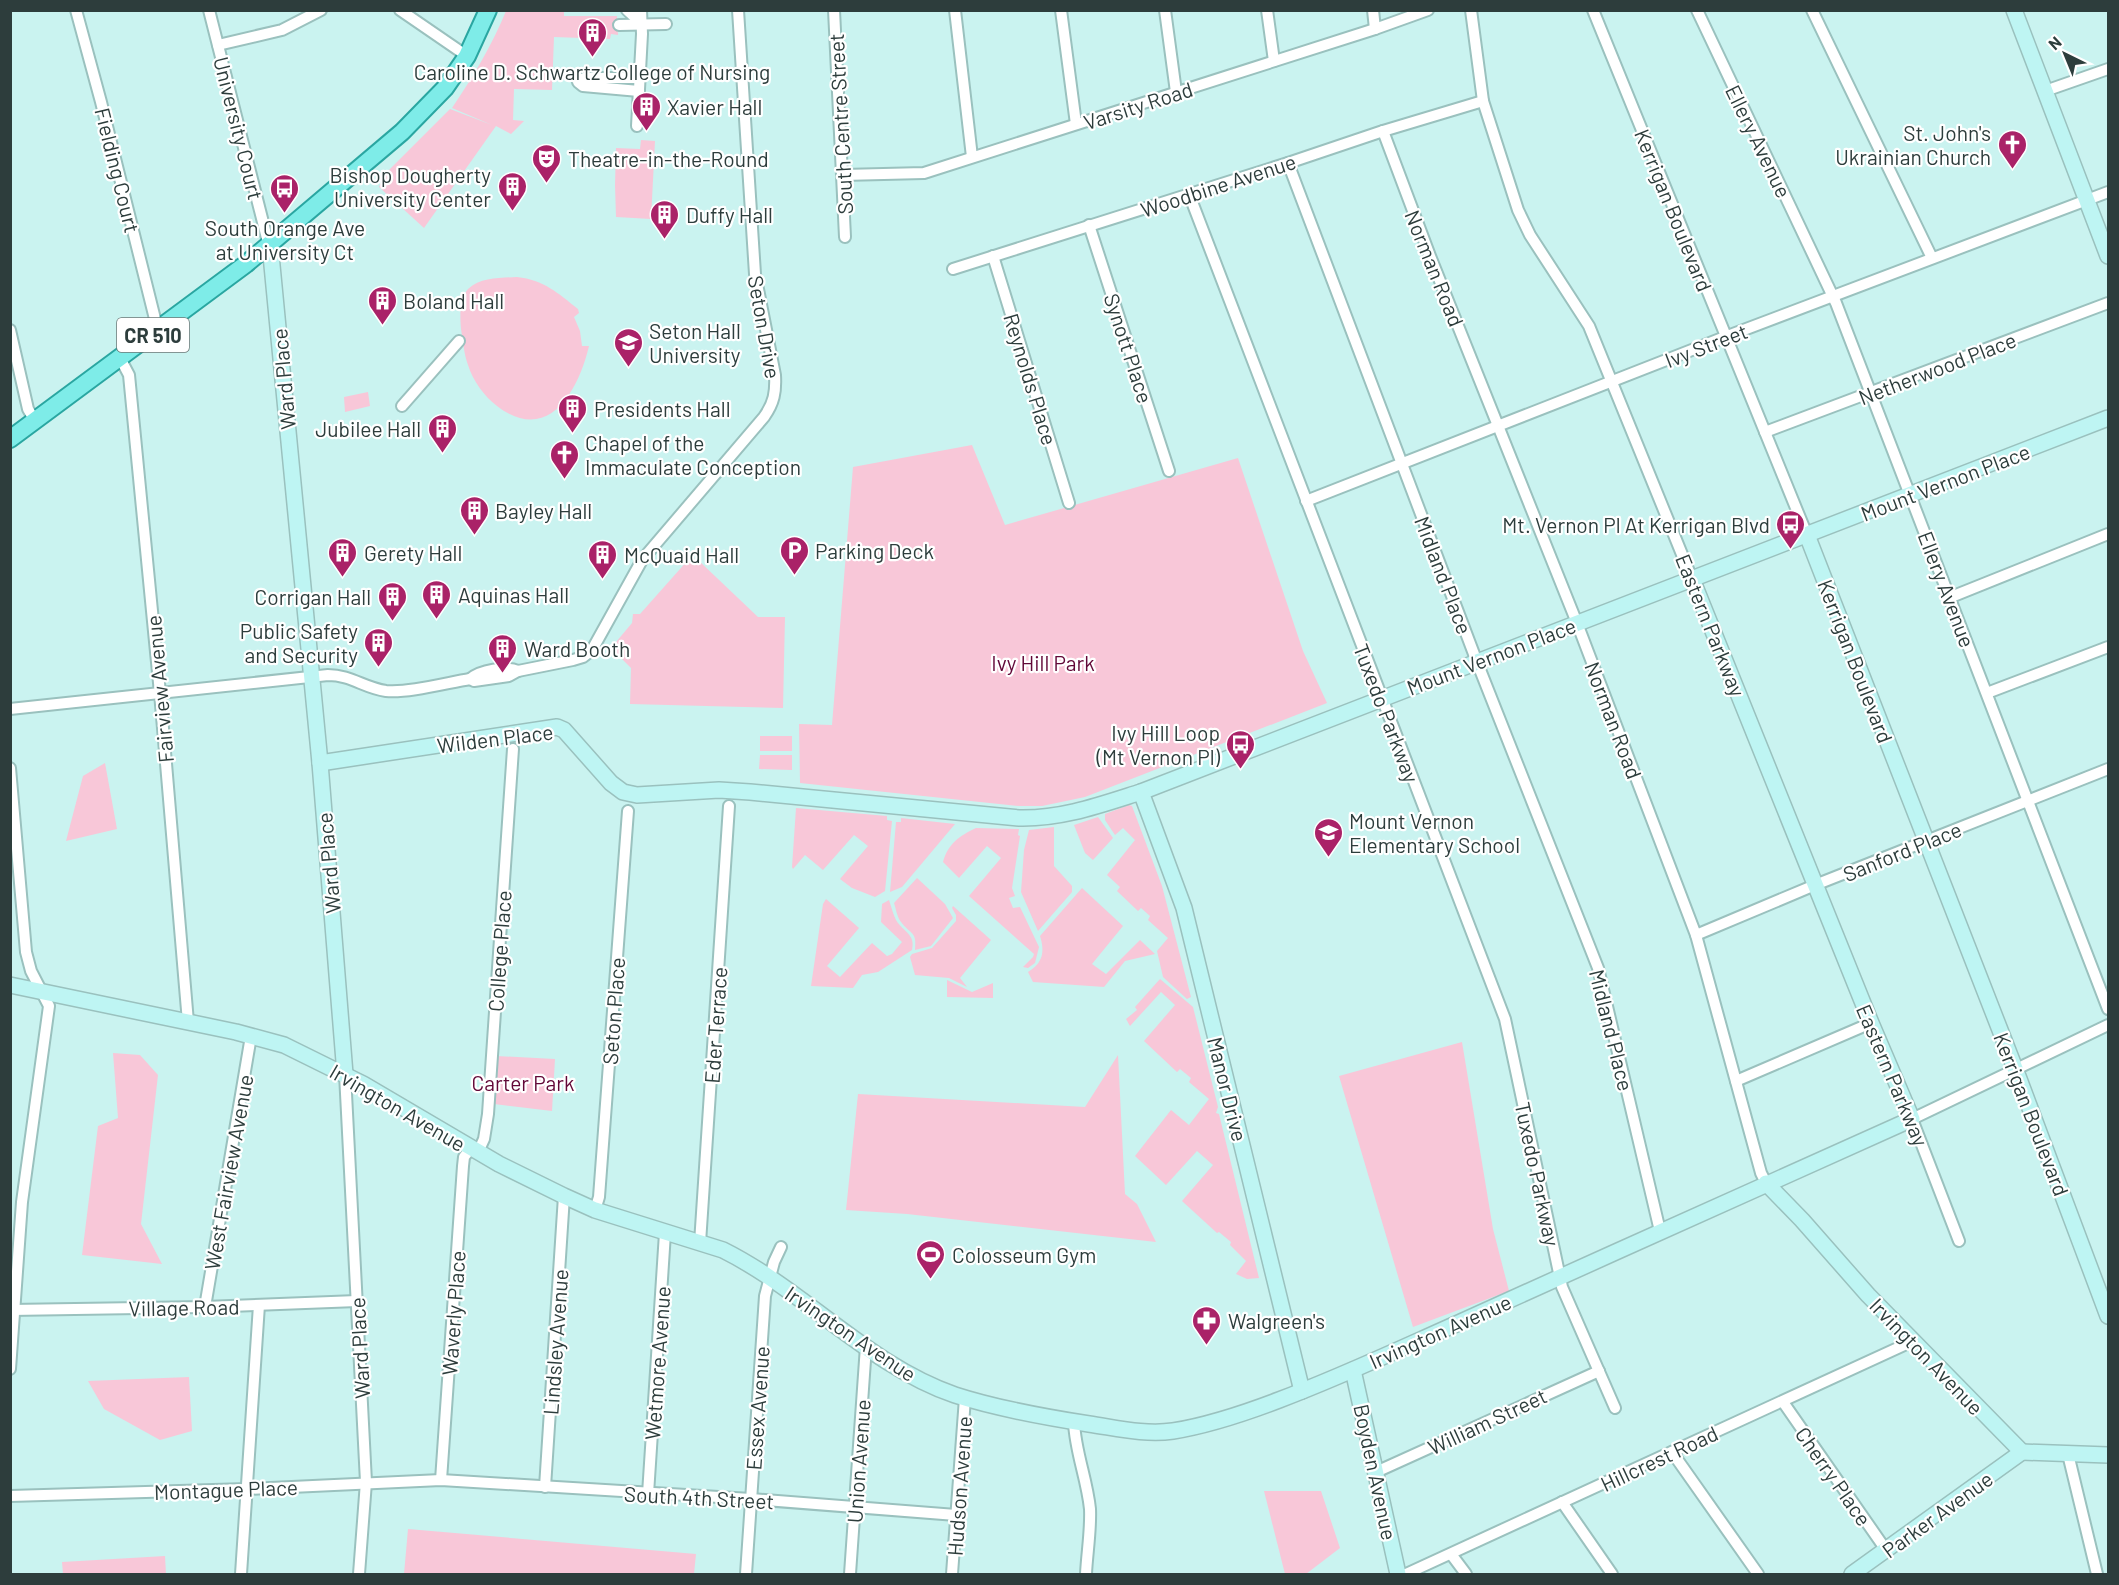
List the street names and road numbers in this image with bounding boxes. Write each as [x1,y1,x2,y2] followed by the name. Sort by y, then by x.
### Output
[823,33,857,215] street label: South Centre Street
[209,54,269,202] street label: University Court
[1080,76,1196,134] street label: Varsity Road
[1721,81,1797,201] street label: Ellery Avenue
[90,105,146,235] street label: Fielding Court
[1630,125,1718,295] street label: Kerrigan Boulevard
[1137,148,1299,222] street label: Woodbine Avenue
[1400,206,1470,330] street label: Norman Road
[744,273,786,381] street label: Seton Drive
[1100,290,1158,406] street label: Synott Place
[999,310,1063,448] street label: Reynolds Place
[117,318,189,352] road number: CR 510
[1661,318,1751,372] street label: Ivy Street
[1855,326,2019,410] street label: Netherwood Place
[266,327,300,431] street label: Ward Place
[1857,438,2033,526] street label: Mount Vernon Place
[1410,513,1478,637] street label: Midland Place
[1913,527,1981,651] street label: Ellery Avenue
[1671,550,1751,700] street label: Eastern Parkway
[1813,576,1899,746] street label: Kerrigan Boulevard
[1403,612,1579,700] street label: Mount Vernon Place
[140,614,178,764] street label: Fairview Avenue
[1349,640,1425,786] street label: Tuxedo Parkway
[1580,658,1648,782] street label: Norman Road
[435,718,555,758] street label: Wilden Place
[311,811,345,915] street label: Ward Place
[1839,816,1965,886] street label: Sanford Place
[482,889,516,1013] street label: College Place
[597,956,629,1066] street label: Seton Place
[698,966,732,1084] street label: Eder Terrace
[1585,967,1639,1093] street label: Midland Place
[1852,1000,1934,1150] street label: Eastern Parkway
[1989,1029,2075,1199] street label: Kerrigan Boulevard
[1203,1034,1253,1144] street label: Manor Drive
[326,1058,470,1156] street label: Irvington Avenue
[198,1072,258,1272] street label: West Fairview Avenue
[1511,1100,1566,1249] street label: Tuxedo Parkway
[436,1250,470,1376] street label: Waverly Place
[537,1268,573,1416] street label: Lindsley Avenue
[781,1280,921,1386] street label: Irvington Avenue
[639,1285,675,1441] street label: Wetmore Avenue
[1365,1289,1515,1373] street label: Irvington Avenue
[1865,1292,1989,1420] street label: Irvington Avenue
[128,1294,240,1320] street label: Village Road
[344,1297,374,1399] street label: Ward Place
[740,1345,774,1471] street label: Essex Avenue
[1424,1383,1550,1459] street label: William Street
[841,1398,875,1524] street label: Union Avenue
[1349,1402,1403,1542] street label: Boyden Avenue
[942,1415,976,1557] street label: Hudson Avenue
[1596,1420,1722,1496] street label: Hillcrest Road
[1791,1422,1877,1530] street label: Cherry Place
[1877,1465,1997,1563] street label: Parker Avenue
[154,1474,298,1504] street label: Montague Place
[623,1481,775,1513] street label: South 4th Street

